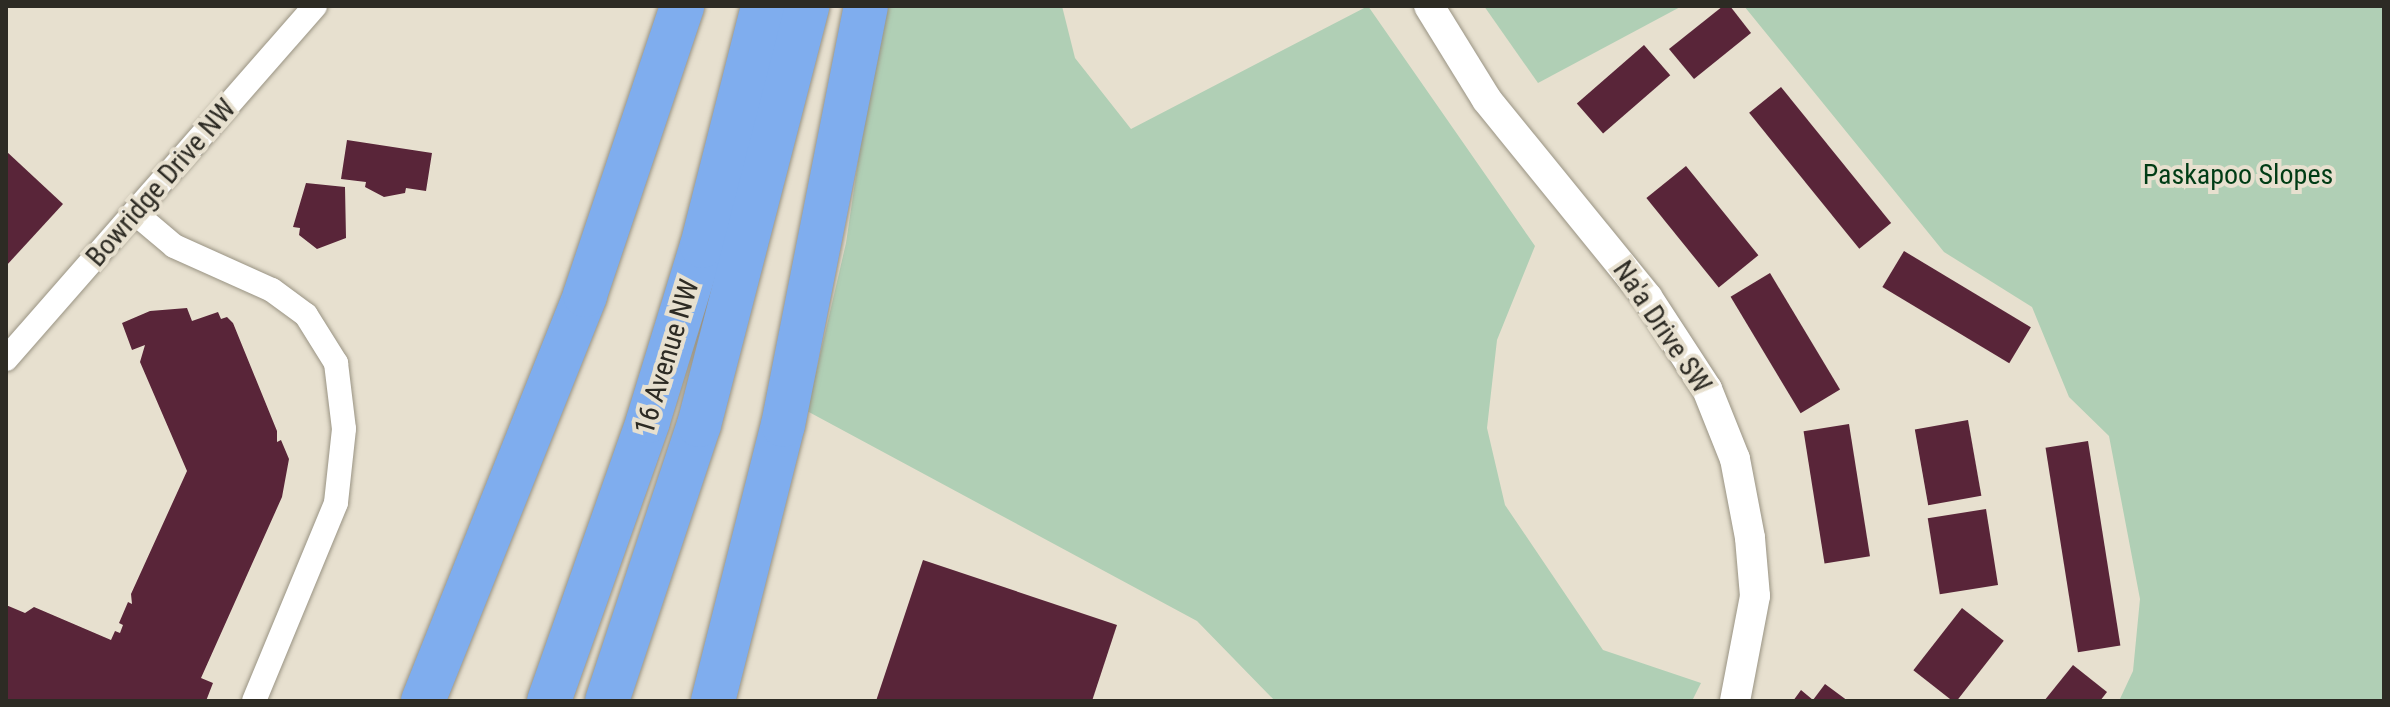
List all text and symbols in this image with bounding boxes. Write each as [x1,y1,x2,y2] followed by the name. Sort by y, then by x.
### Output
[79,92,243,274] street label: Bowridge Drive NW
[2143,158,2333,192] park label: Paskapoo Slopes
[1606,255,1718,399] street label: Na'a Drive SW
[628,276,706,438] street label: 16 Avenue NW

